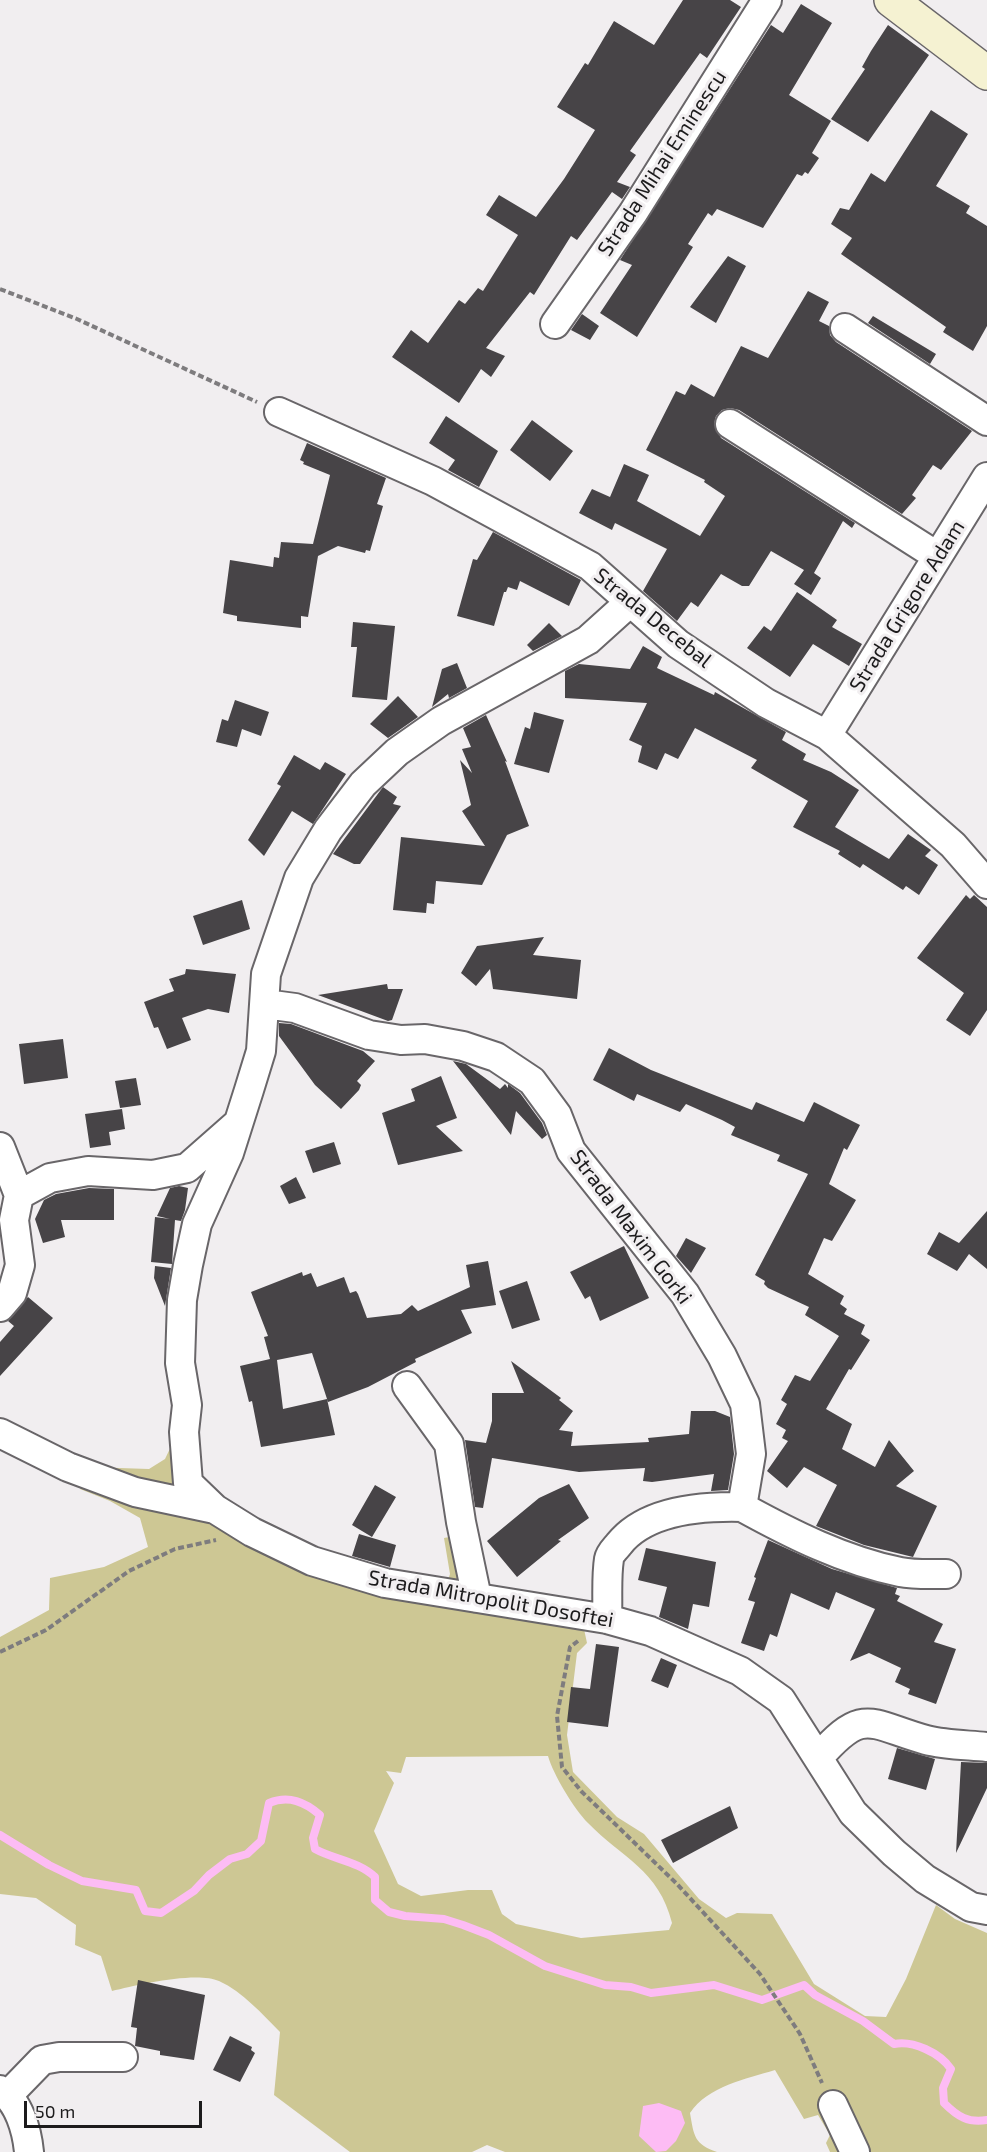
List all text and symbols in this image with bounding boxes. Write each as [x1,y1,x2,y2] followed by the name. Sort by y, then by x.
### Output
[592,65,732,261] street label: Strada Mihai Eminescu
[844,516,970,696] street label: Strada Grigore Adam
[589,563,717,673] street label: Strada Decebal
[565,1145,697,1309] street label: Strada Maxim Gorki
[366,1565,616,1633] street label: Strada Mitropolit Dosoftei
[27,2089,206,2127] scale bar
[35,2100,75,2122] text: 50 m

